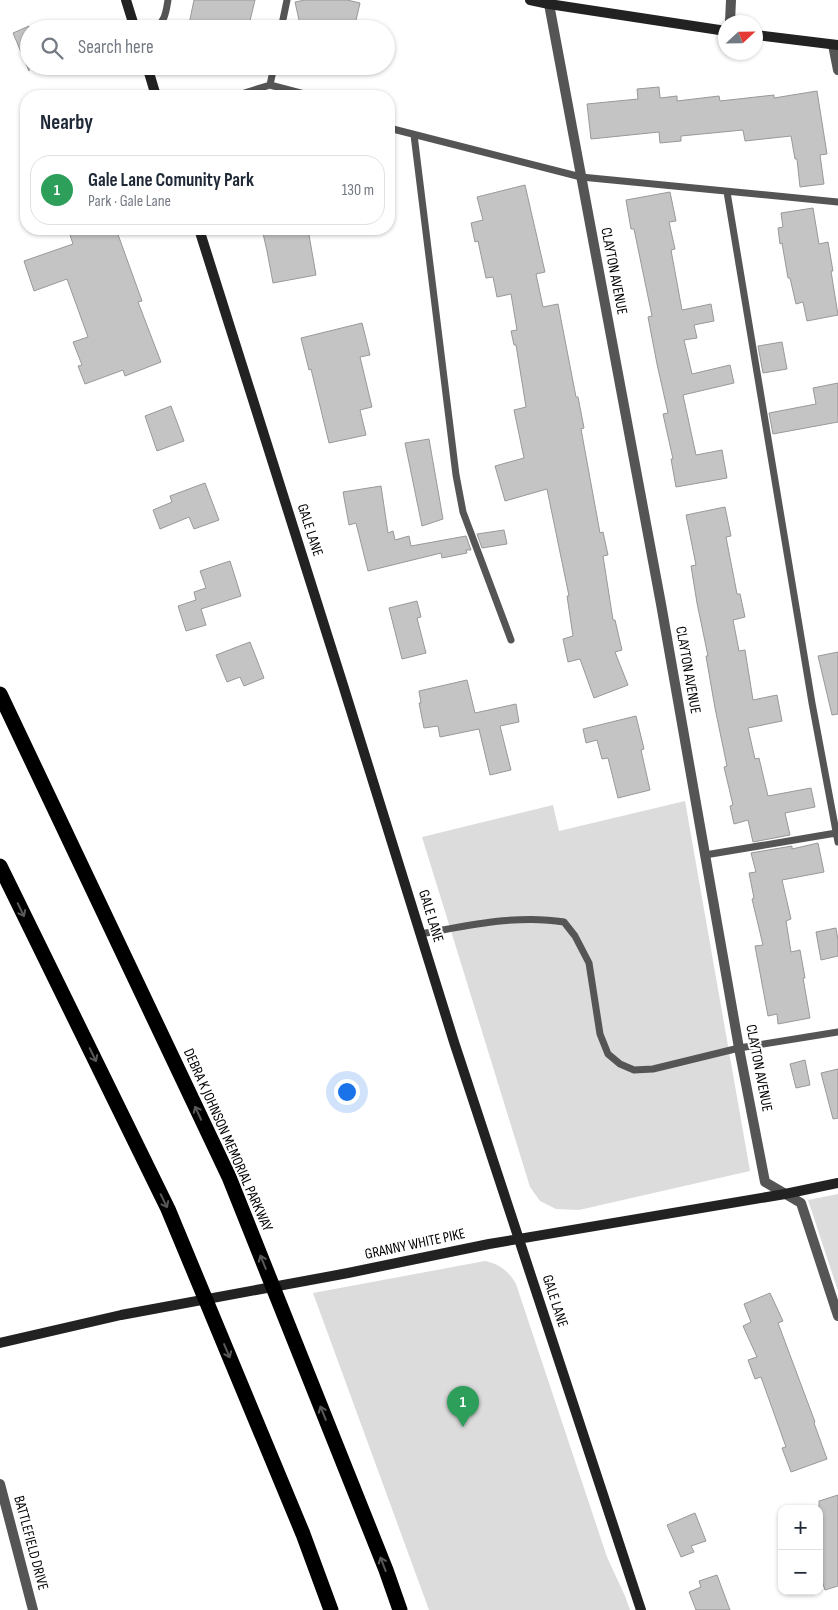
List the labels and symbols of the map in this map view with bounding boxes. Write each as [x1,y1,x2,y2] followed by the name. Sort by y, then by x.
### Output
[718,15,763,60] north arrow
[596,226,632,316] street label: CLAYTON AVENUE
[293,501,327,559] street label: GALE LANE
[671,625,705,715] street label: CLAYTON AVENUE
[414,887,448,945] street label: GALE LANE
[17,902,27,917] one-way arrow
[741,1023,777,1113] street label: CLAYTON AVENUE
[179,1046,277,1235] street label: DEBRA K JOHNSON MEMORIAL PARKWAY
[88,1048,98,1063] one-way arrow
[334,1079,360,1105] your location
[193,1106,203,1121] one-way arrow
[160,1194,170,1209] one-way arrow
[363,1224,467,1264] street label: GRANNY WHITE PIKE
[257,1255,267,1270] one-way arrow
[538,1272,572,1330] street label: GALE LANE
[223,1343,233,1358] one-way arrow
[447,1386,479,1427] pin: 1
[318,1406,327,1421] one-way arrow
[9,1494,53,1592] street label: BATTLEFIELD DRIVE
[378,1557,387,1572] one-way arrow

